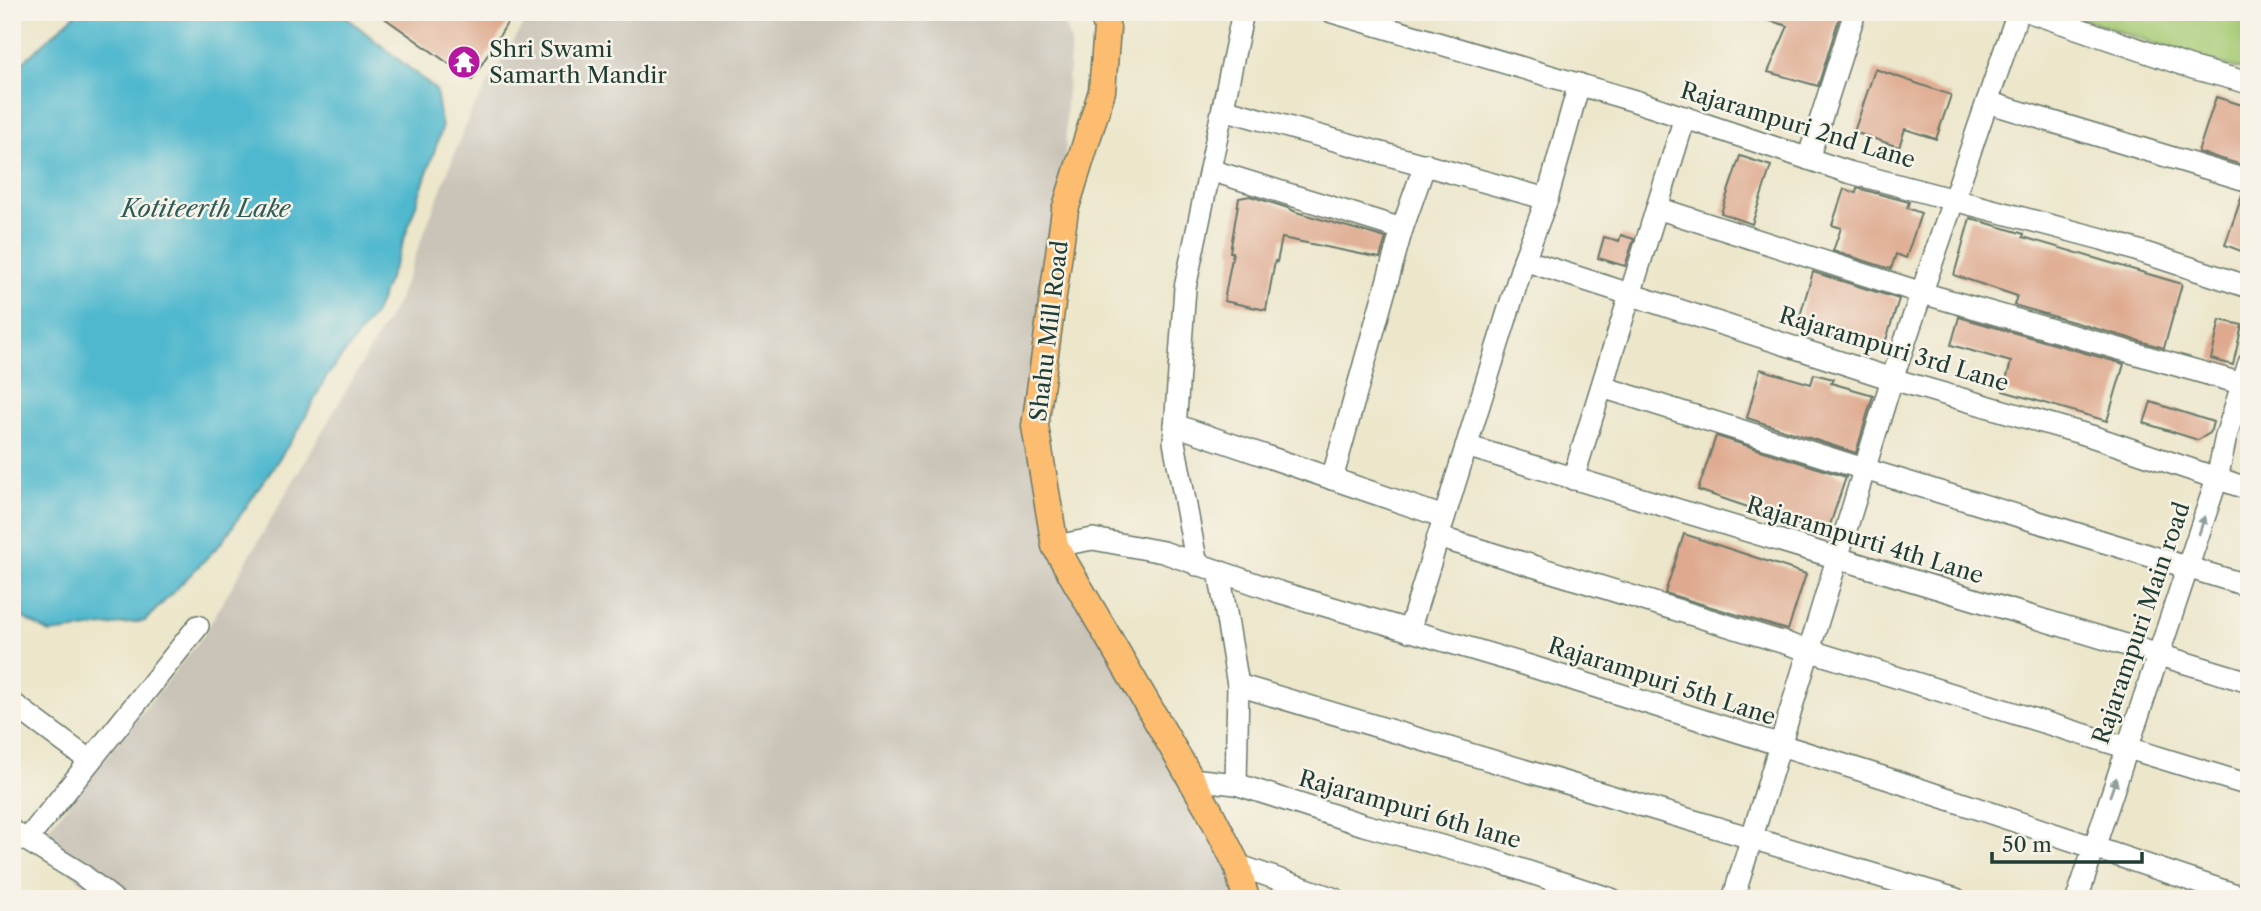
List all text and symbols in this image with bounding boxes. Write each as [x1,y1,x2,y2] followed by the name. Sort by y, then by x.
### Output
[489,35,667,89] place label: Shri Swami Samarth Mandir
[445,43,483,81] temple icon: Shri Swami Samarth Mandir
[1677,76,1919,174] street label: Rajarampuri 2nd Lane
[120,194,292,223] water label: Kotiteerth Lake
[1024,239,1074,423] street label: Shahu Mill Road
[1776,301,2012,397] street label: Rajarampuri 3rd Lane
[1743,491,1987,589] street label: Rajarampurti 4th Lane
[2086,498,2196,748] street label: Rajarampuri Main road
[2197,515,2208,536] one-way arrow
[1545,631,1779,731] street label: Rajarampuri 5th Lane
[1295,764,1525,854] street label: Rajarampuri 6th lane
[2108,776,2119,797] one-way arrow
[1992,820,2142,864] scale bar
[2002,832,2052,857] text: 50 m

